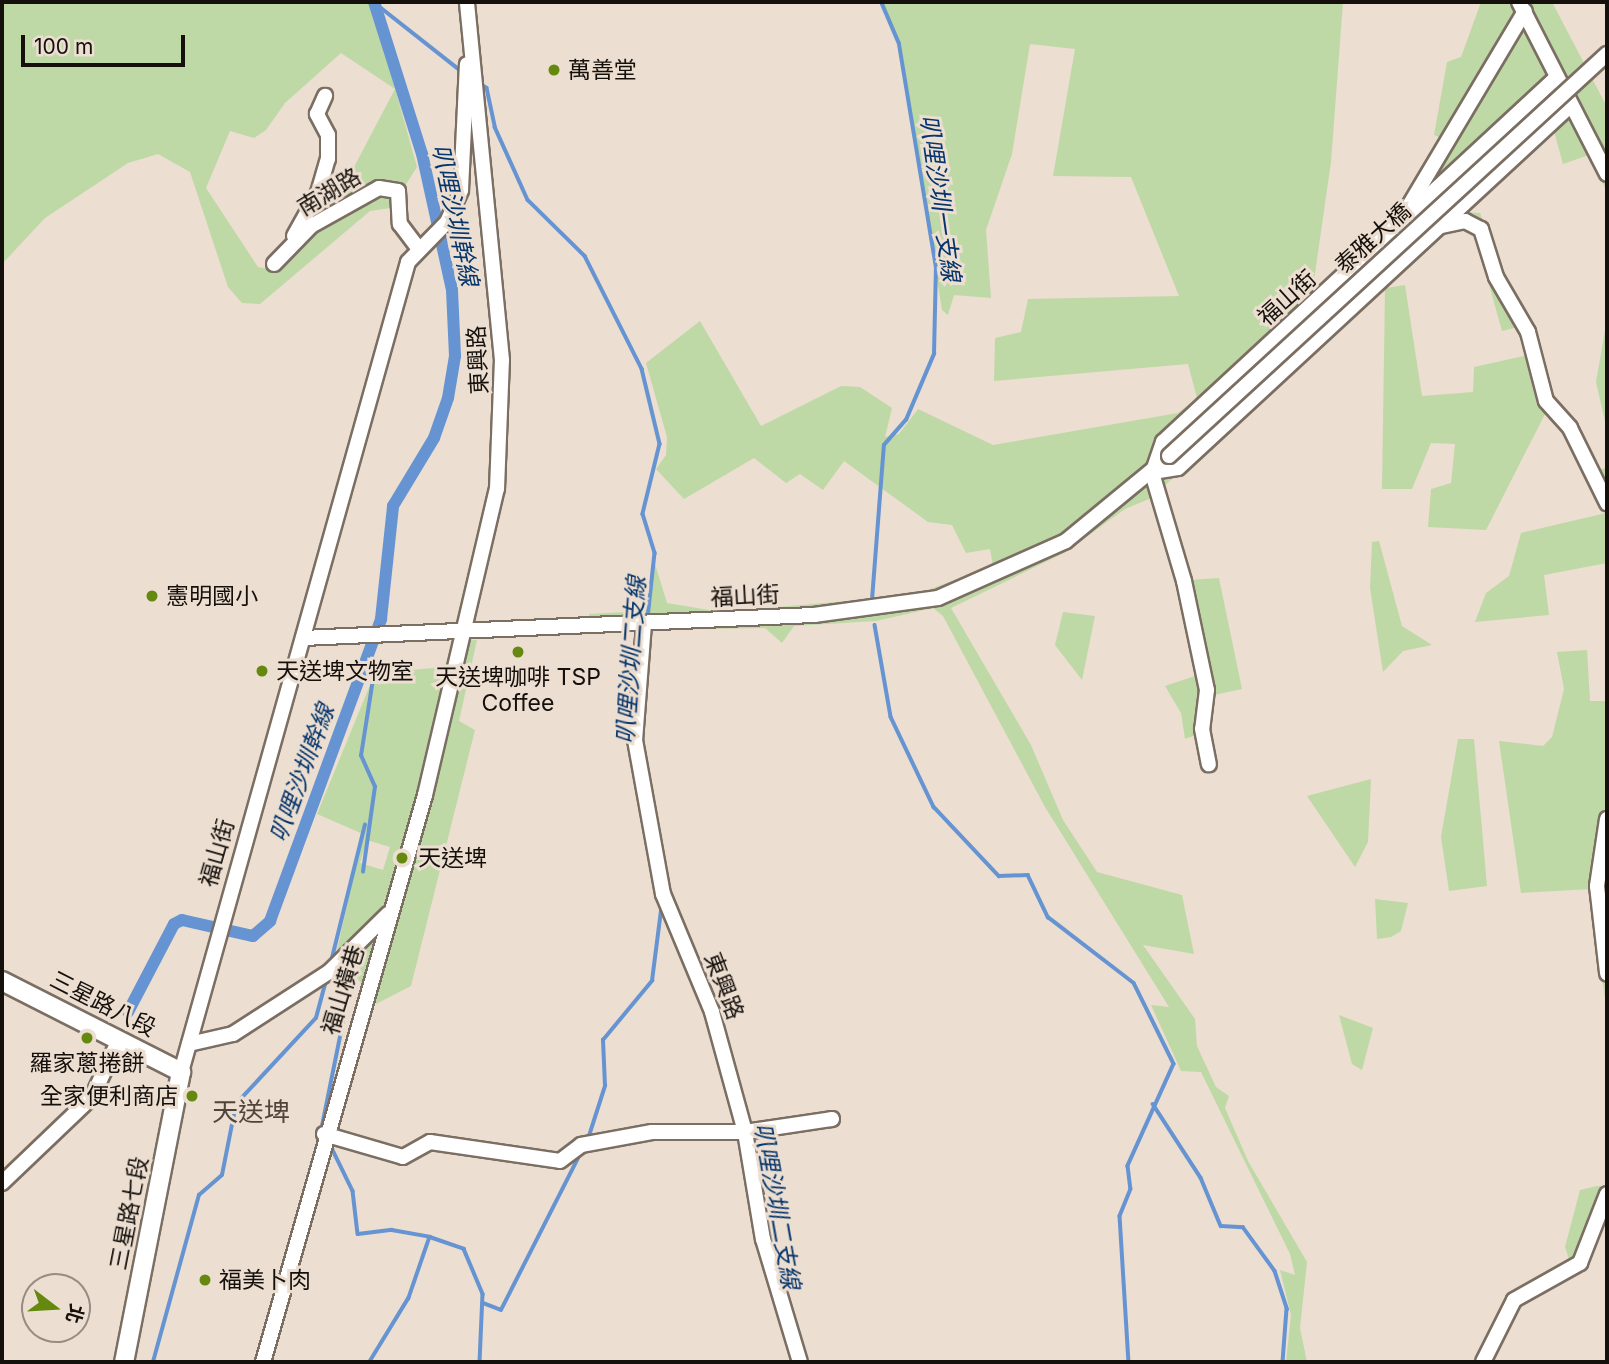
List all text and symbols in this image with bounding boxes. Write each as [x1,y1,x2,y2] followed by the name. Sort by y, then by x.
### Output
[24,21,189,65] scale bar
[34,34,93,59] text: 100 m
[568,56,637,84] place label: 萬善堂
[546,62,562,78] marker: 萬善堂
[914,113,966,283] water label: 叭哩沙圳一支線
[426,142,484,288] water label: 叭哩沙圳幹線
[292,162,366,222] street label: 南湖路
[1330,197,1416,279] street label: 泰雅大橋
[1252,265,1322,331] street label: 福山街
[462,325,494,395] street label: 東興路
[611,575,651,745] water label: 叭哩沙圳二支線
[710,580,780,612] street label: 福山街
[166,582,258,610] place label: 憲明國小
[144,588,160,604] marker: 憲明國小
[510,644,526,660] marker: 天送埤咖啡 TSP Coffee
[276,657,414,685] place label: 天送埤文物室
[254,663,270,679] marker: 天送埤文物室
[435,663,601,717] place label: 天送埤咖啡 TSP Coffee
[264,700,340,846] water label: 叭哩沙圳幹線
[194,816,240,890] street label: 福山街
[418,844,487,872] place label: 天送埤
[392,848,412,868] marker: 天送埤
[316,942,370,1038] street label: 福山橫巷
[699,949,749,1023] street label: 東興路
[46,966,160,1042] street label: 三星路八段
[79,1030,95,1046] marker: 羅家蔥捲餅
[30,1049,144,1077] place label: 羅家蔥捲餅
[40,1082,178,1110] place label: 全家便利商店
[184,1088,200,1104] marker: 全家便利商店
[212,1096,290,1128] district label: 天送埤
[748,1121,806,1291] water label: 叭哩沙圳二支線
[104,1154,154,1272] street label: 三星路七段
[219,1266,311,1294] place label: 福美卜肉
[197,1272,213,1288] marker: 福美卜肉
[21,1273,91,1343] north arrow
[61,1301,88,1326] text: 北

